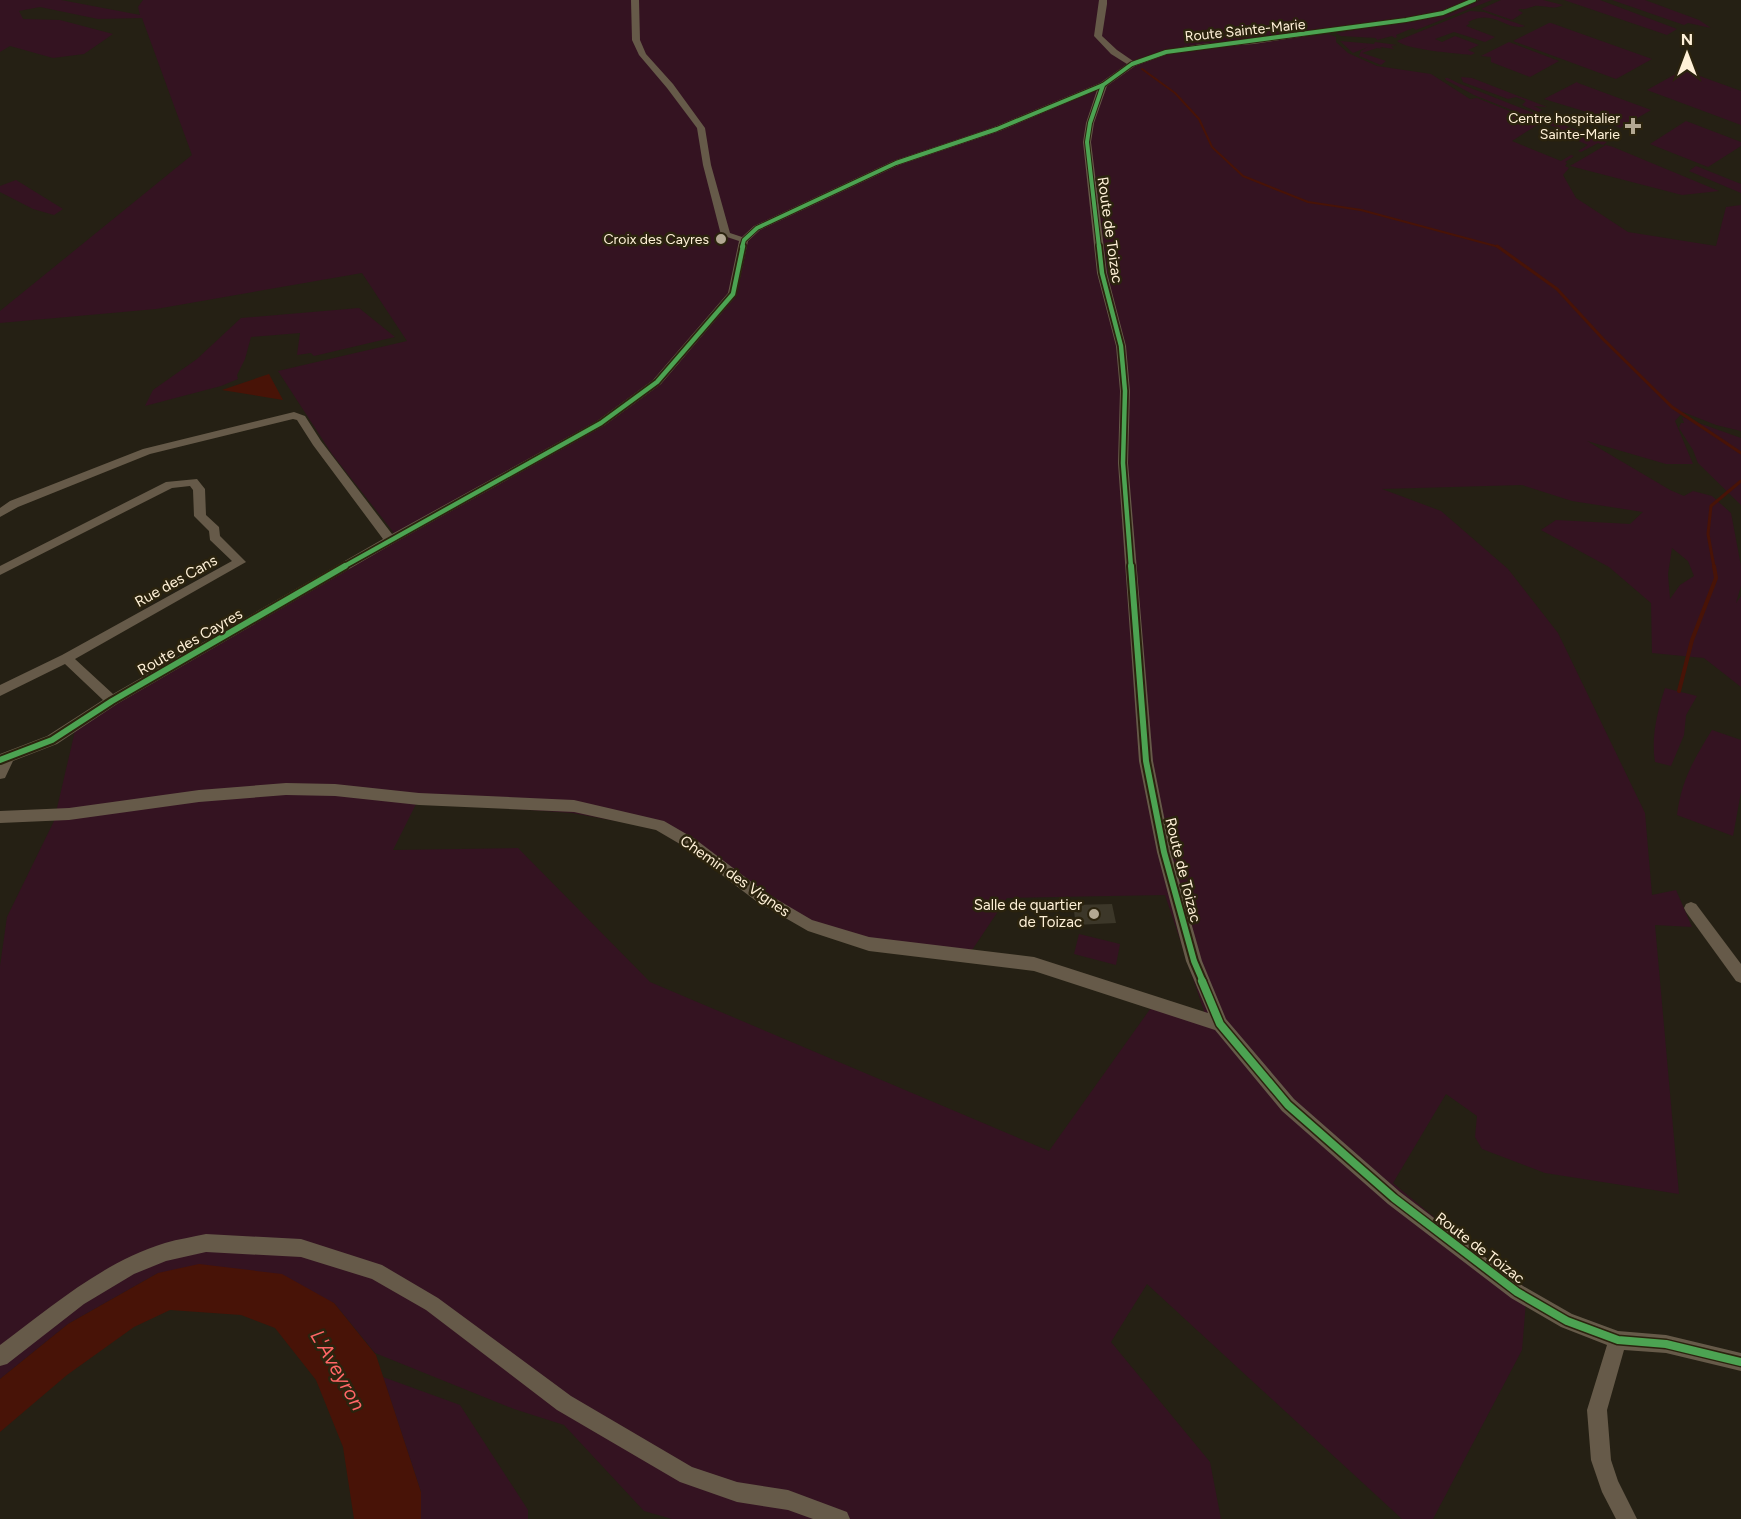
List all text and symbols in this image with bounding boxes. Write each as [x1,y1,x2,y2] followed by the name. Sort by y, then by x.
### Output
[1184,16,1307,45] street label: Route Sainte-Marie
[1657,24,1717,84] north arrow
[1681,30,1693,49] text: N
[1508,110,1620,143] place label: Centre hospitalier Sainte-Marie
[1624,117,1642,135] marker: Centre hospitalier Sainte-Marie
[1094,176,1126,284] street label: Route de Toizac
[603,231,709,248] place label: Croix des Cayres
[714,232,728,246] marker: Croix des Cayres
[132,551,220,611] street label: Rue des Cans
[134,605,246,679] street label: Route des Cayres
[1161,816,1205,924] street label: Route de Toizac
[677,831,793,921] street label: Chemin des Vignes
[974,896,1082,931] place label: Salle de quartier de Toizac
[1087,907,1101,921] marker: Salle de quartier de Toizac
[1432,1209,1528,1287] street label: Route de Toizac
[305,1325,371,1415] water label: L'Aveyron

